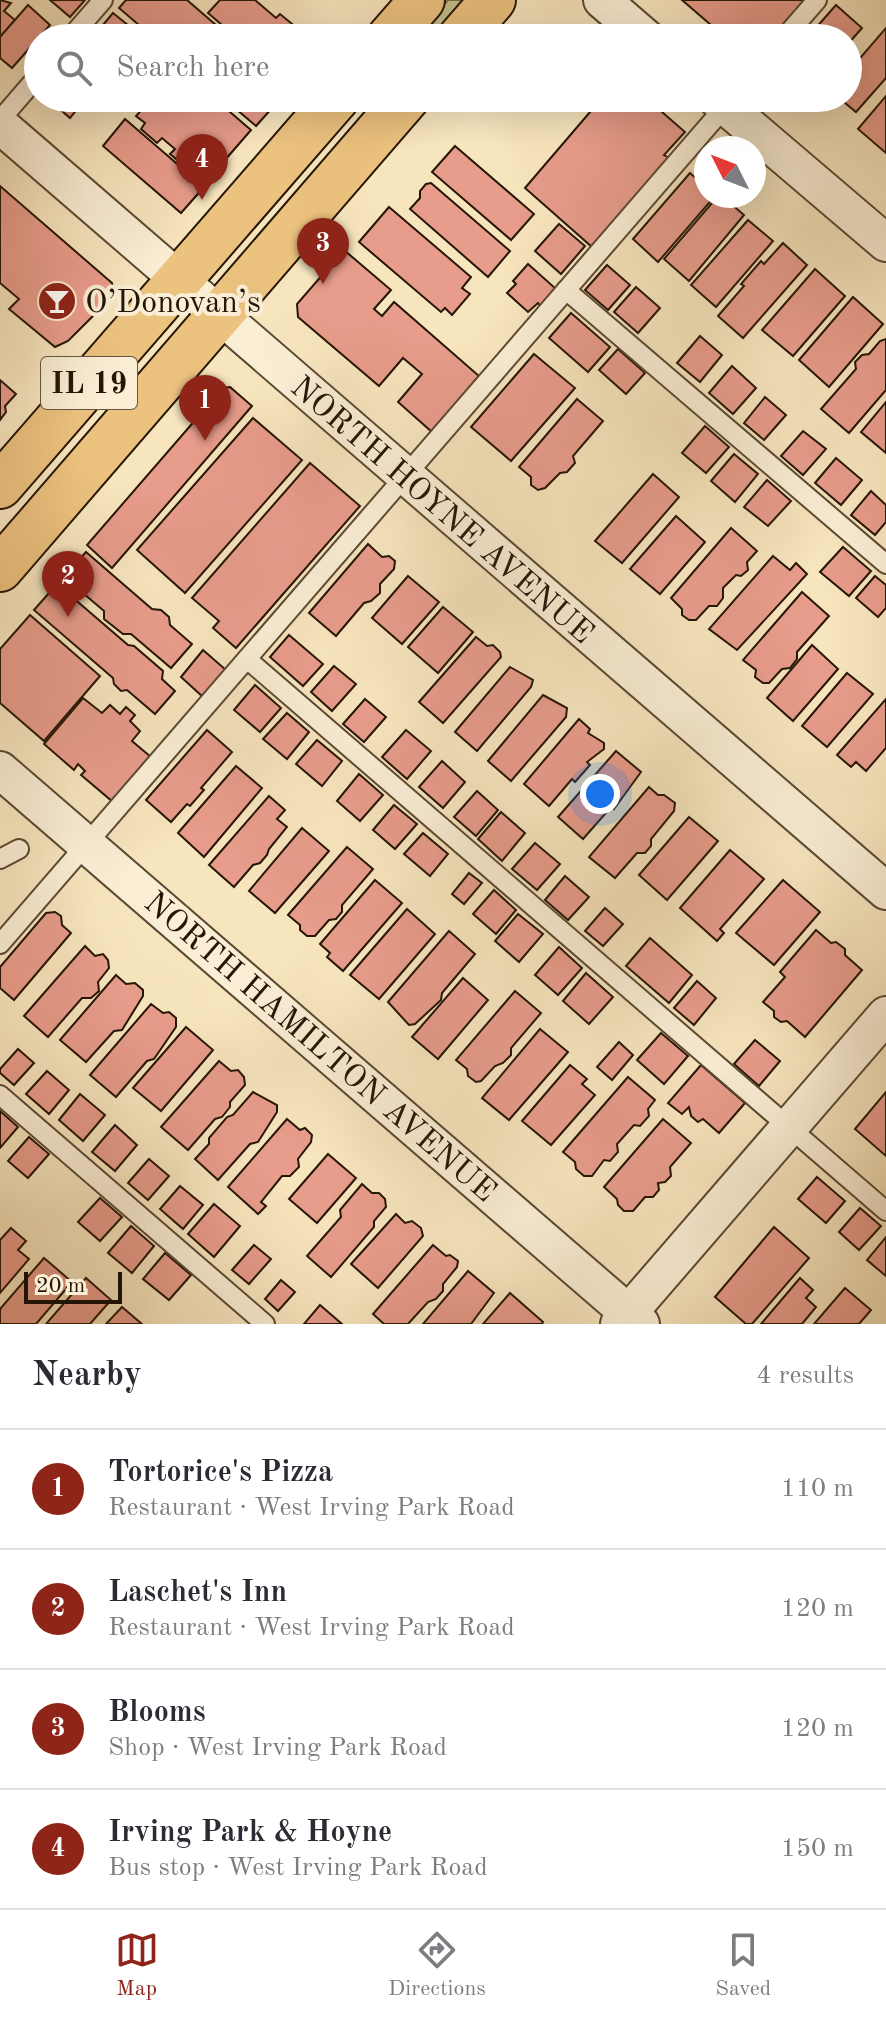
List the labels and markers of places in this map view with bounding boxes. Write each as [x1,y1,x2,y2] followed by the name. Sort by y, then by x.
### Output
[176,134,228,200] pin: 4
[297,218,349,284] pin: 3
[36,280,78,322] bar icon: O’Donovan’s
[85,288,261,320] place label: O’Donovan’s
[179,375,231,441] pin: 1
[42,551,94,617] pin: 2

